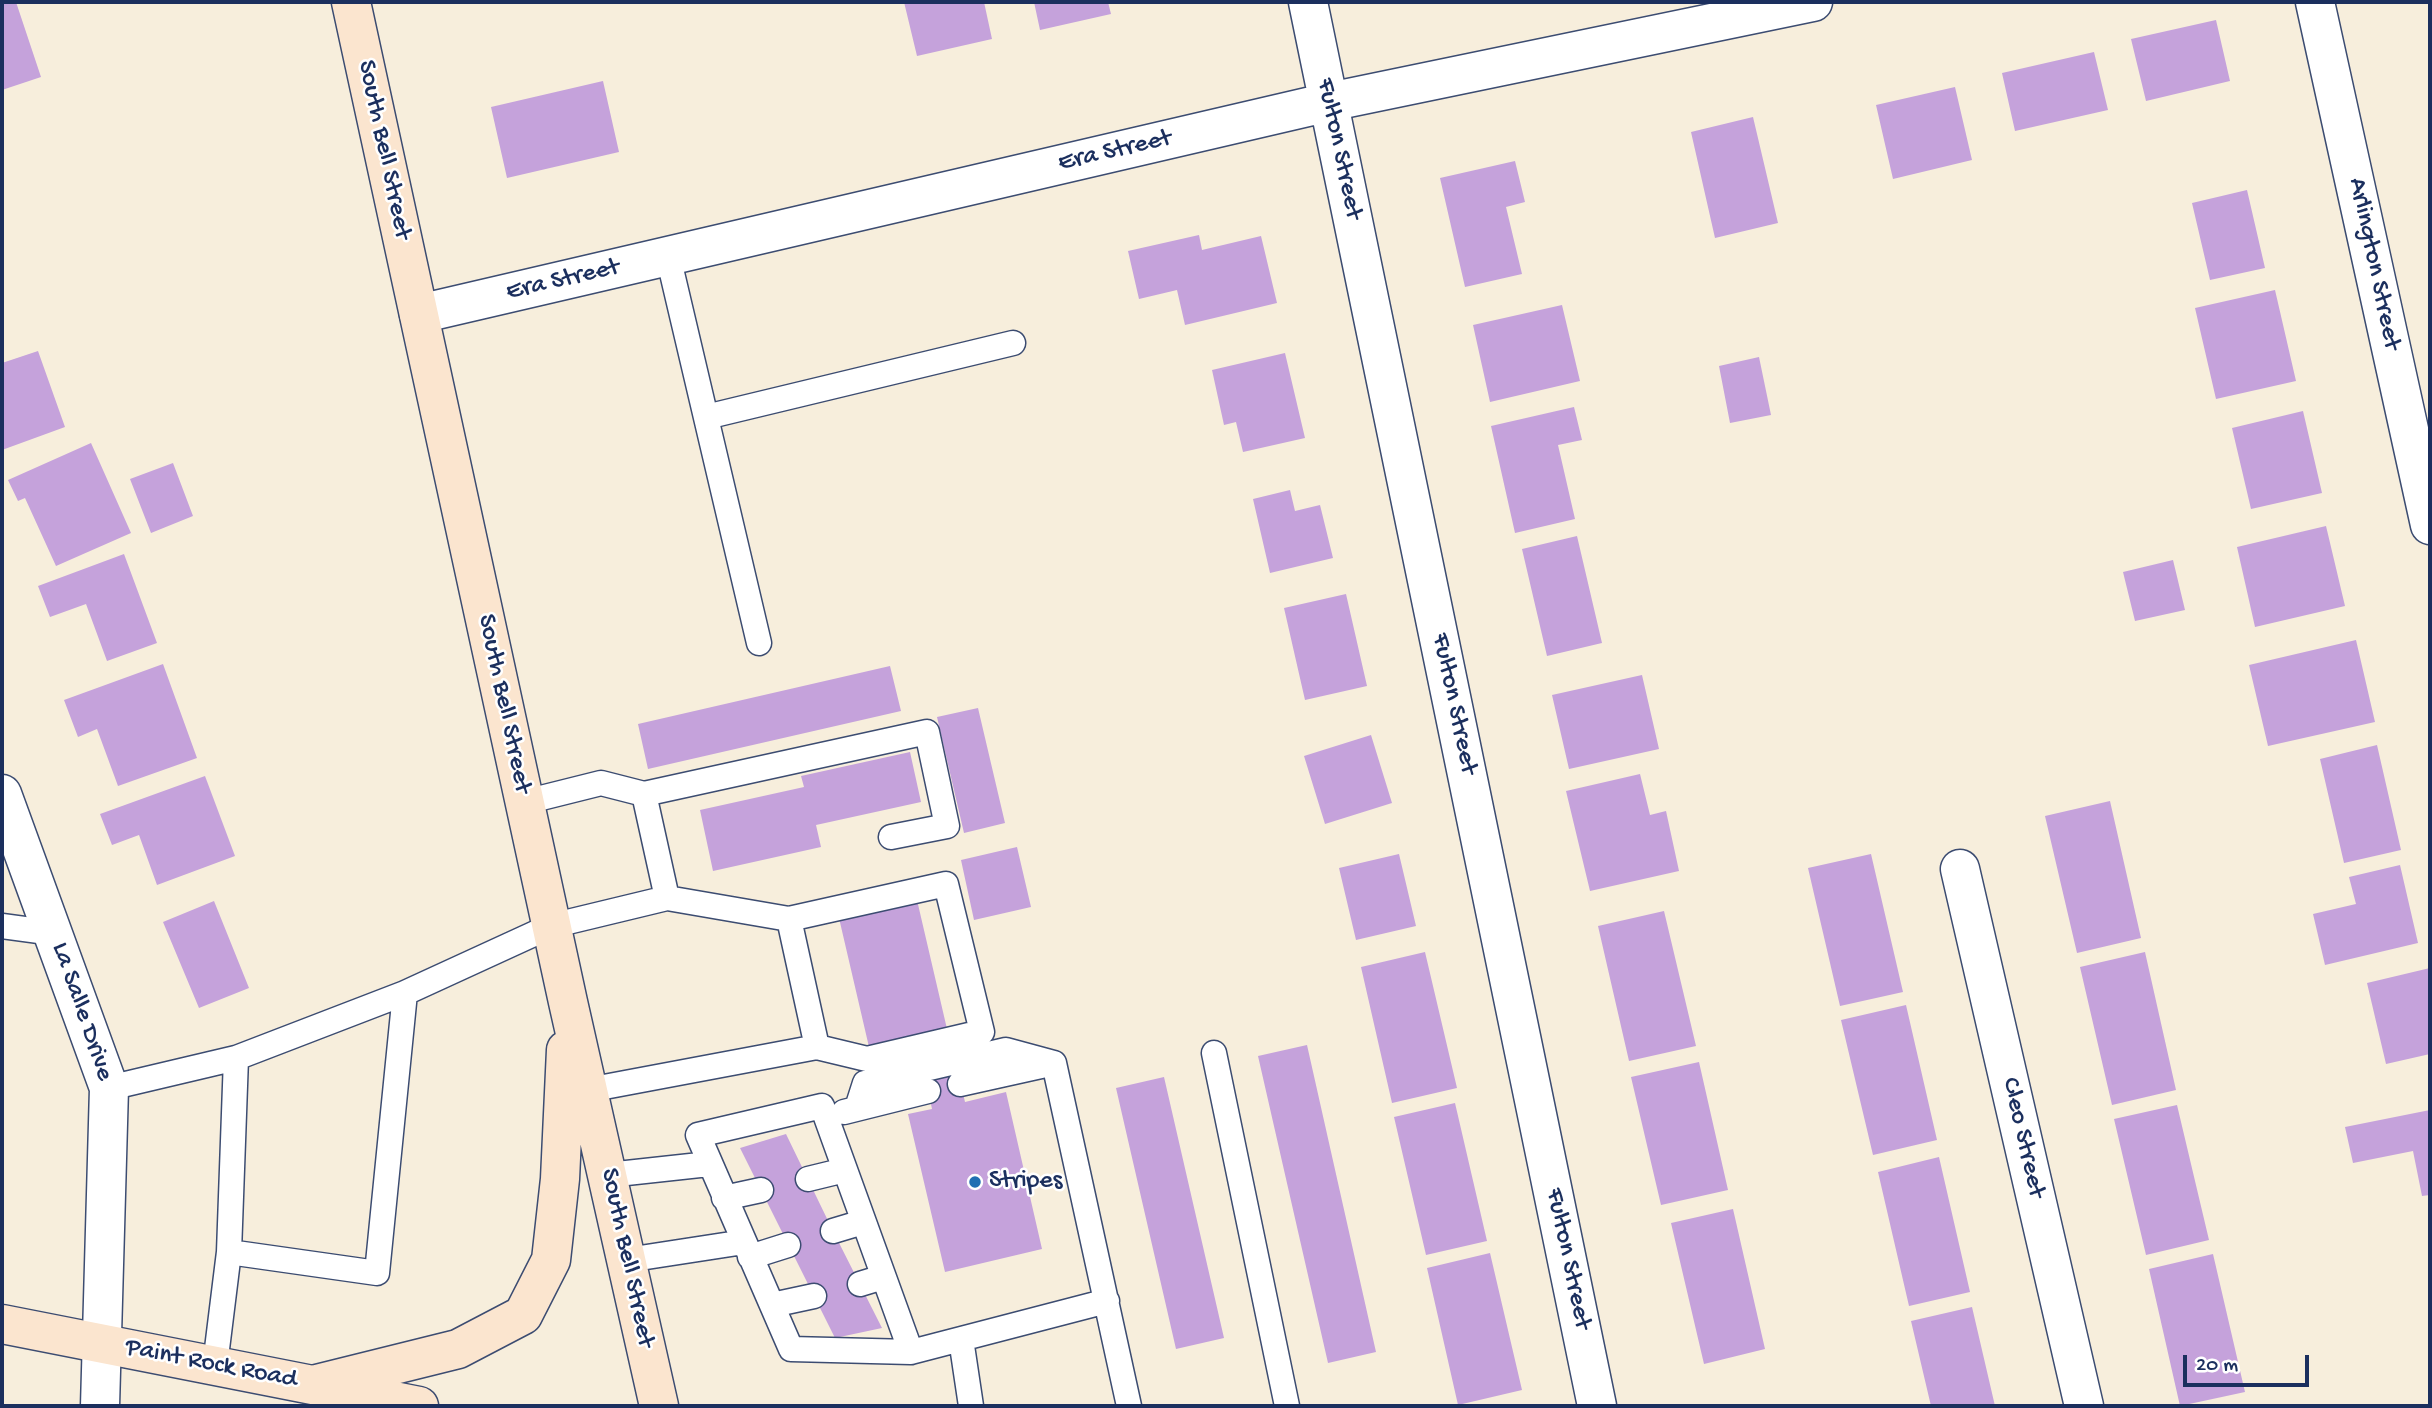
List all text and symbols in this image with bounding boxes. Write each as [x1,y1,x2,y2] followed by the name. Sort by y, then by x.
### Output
[349,58,417,242] street label: South Bell Street
[1308,76,1368,222] street label: Fulton Street
[1055,124,1175,180] street label: Era Street
[2340,175,2406,353] street label: Arlington Street
[503,253,623,309] street label: Era Street
[469,612,537,796] street label: South Bell Street
[1423,631,1483,777] street label: Fulton Street
[43,939,119,1085] street label: La Salle Drive
[1993,1075,2051,1201] street label: Cleo Street
[592,1166,660,1350] street label: South Bell Street
[989,1166,1062,1198] place label: Stripes
[967,1174,983,1190] marker: Stripes
[1537,1186,1597,1332] street label: Fulton Street
[123,1333,299,1397] street label: Paint Rock Road
[2187,1342,2313,1386] scale bar
[2196,1354,2238,1379] text: 20 m

